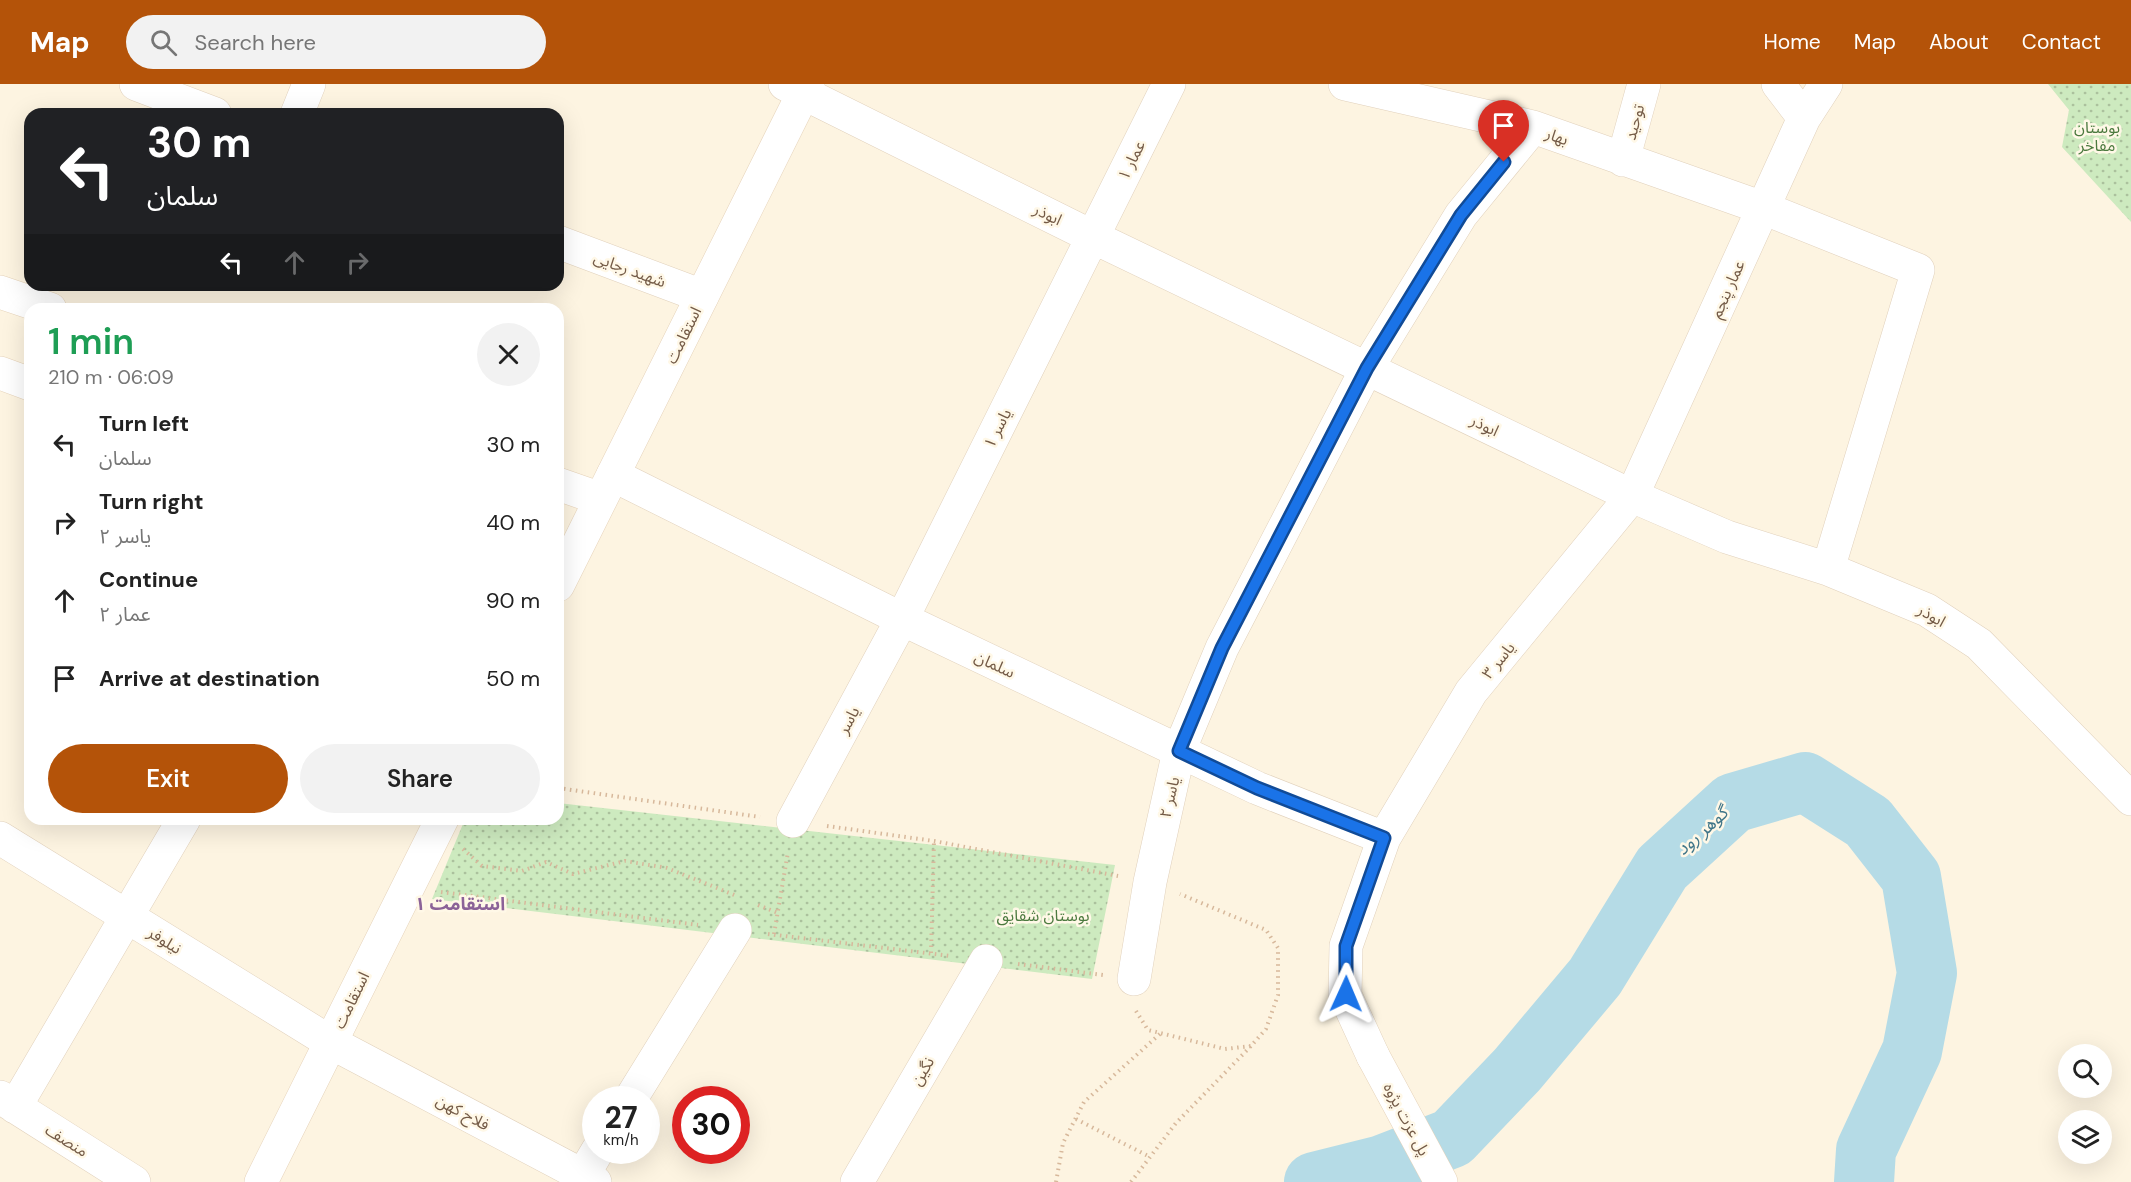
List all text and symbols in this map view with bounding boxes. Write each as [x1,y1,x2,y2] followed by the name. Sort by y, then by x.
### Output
[126,15,546,69] search box
[30,24,90,61] text: Map
[147,26,180,59] icon: search
[195,28,316,57] text: Search here
[1763,28,1821,56] text: Home
[1854,28,1896,56] text: Map
[1929,28,1989,56] text: About
[2022,28,2101,56] text: Contact
[1478,100,1529,162] pin
[1620,102,1649,142] street label: توحید
[1487,109,1520,142] icon: arrive
[147,115,251,170] text: 30 m
[2074,117,2120,156] park label: بوستان مفاخر
[1542,122,1571,150] street label: بهار
[48,132,126,210] icon: left
[1113,137,1150,183] street label: عمار ۱
[147,178,218,213] text: سلمان
[1029,198,1065,230] street label: ابوذر
[215,246,248,279] icon: left
[278,246,311,279] icon: ahead
[341,246,374,279] icon: right
[591,247,669,292] street label: شهید رجایی
[1705,257,1751,322] street label: عمار پنجم
[661,303,706,367] street label: استقامت
[48,318,134,365] text: 1 min
[477,323,540,386] button: close
[48,364,174,390] text: 210 m · 06:09
[979,405,1016,452] street label: یاسر ۱
[99,409,189,438] text: Turn left
[1466,409,1502,441] street label: ابوذر
[48,428,81,461] icon: left
[486,430,540,459] text: 30 m
[99,445,152,471] text: سلمان
[99,487,204,516] text: Turn right
[48,506,81,539] icon: right
[486,508,540,537] text: 40 m
[99,523,151,549] text: یاسر ۲
[99,565,198,594] text: Continue
[48,584,81,617] icon: ahead
[486,586,540,615] text: 90 m
[1913,599,1950,632] street label: ابوذر
[99,601,151,627] text: عمار ۲
[1477,637,1520,683] street label: یاسر ۳
[971,646,1018,683] street label: سلمان
[48,662,81,695] icon: arrive
[99,664,320,693] text: Arrive at destination
[486,664,540,693] text: 50 m
[832,703,864,739] street label: یاسر
[48,744,288,813] button: Exit
[300,744,540,813] button: Share
[1155,774,1184,820] street label: یاسر ۲
[1671,799,1736,861] water label: گوهر رود
[415,892,505,916] district label: استقامت ۱
[996,905,1090,926] park label: بوستان شقایق
[143,921,186,959] street label: نیلوفر
[1314,962,1378,1026] position arrow
[329,968,374,1032] street label: استقامت
[2058,1044,2112,1164] map controls
[2058,1044,2112,1098] button: search
[906,1053,939,1090] street label: نگین
[1378,1079,1435,1160] street label: پل عزت پژوه
[672,1086,750,1164] speed limit sign: 30
[431,1090,493,1137] street label: فلاح کهن
[604,1098,638,1137] text: 27
[2058,1110,2112,1164] button: layers
[41,1119,92,1162] street label: منصف
[603,1130,639,1150] text: km/h

